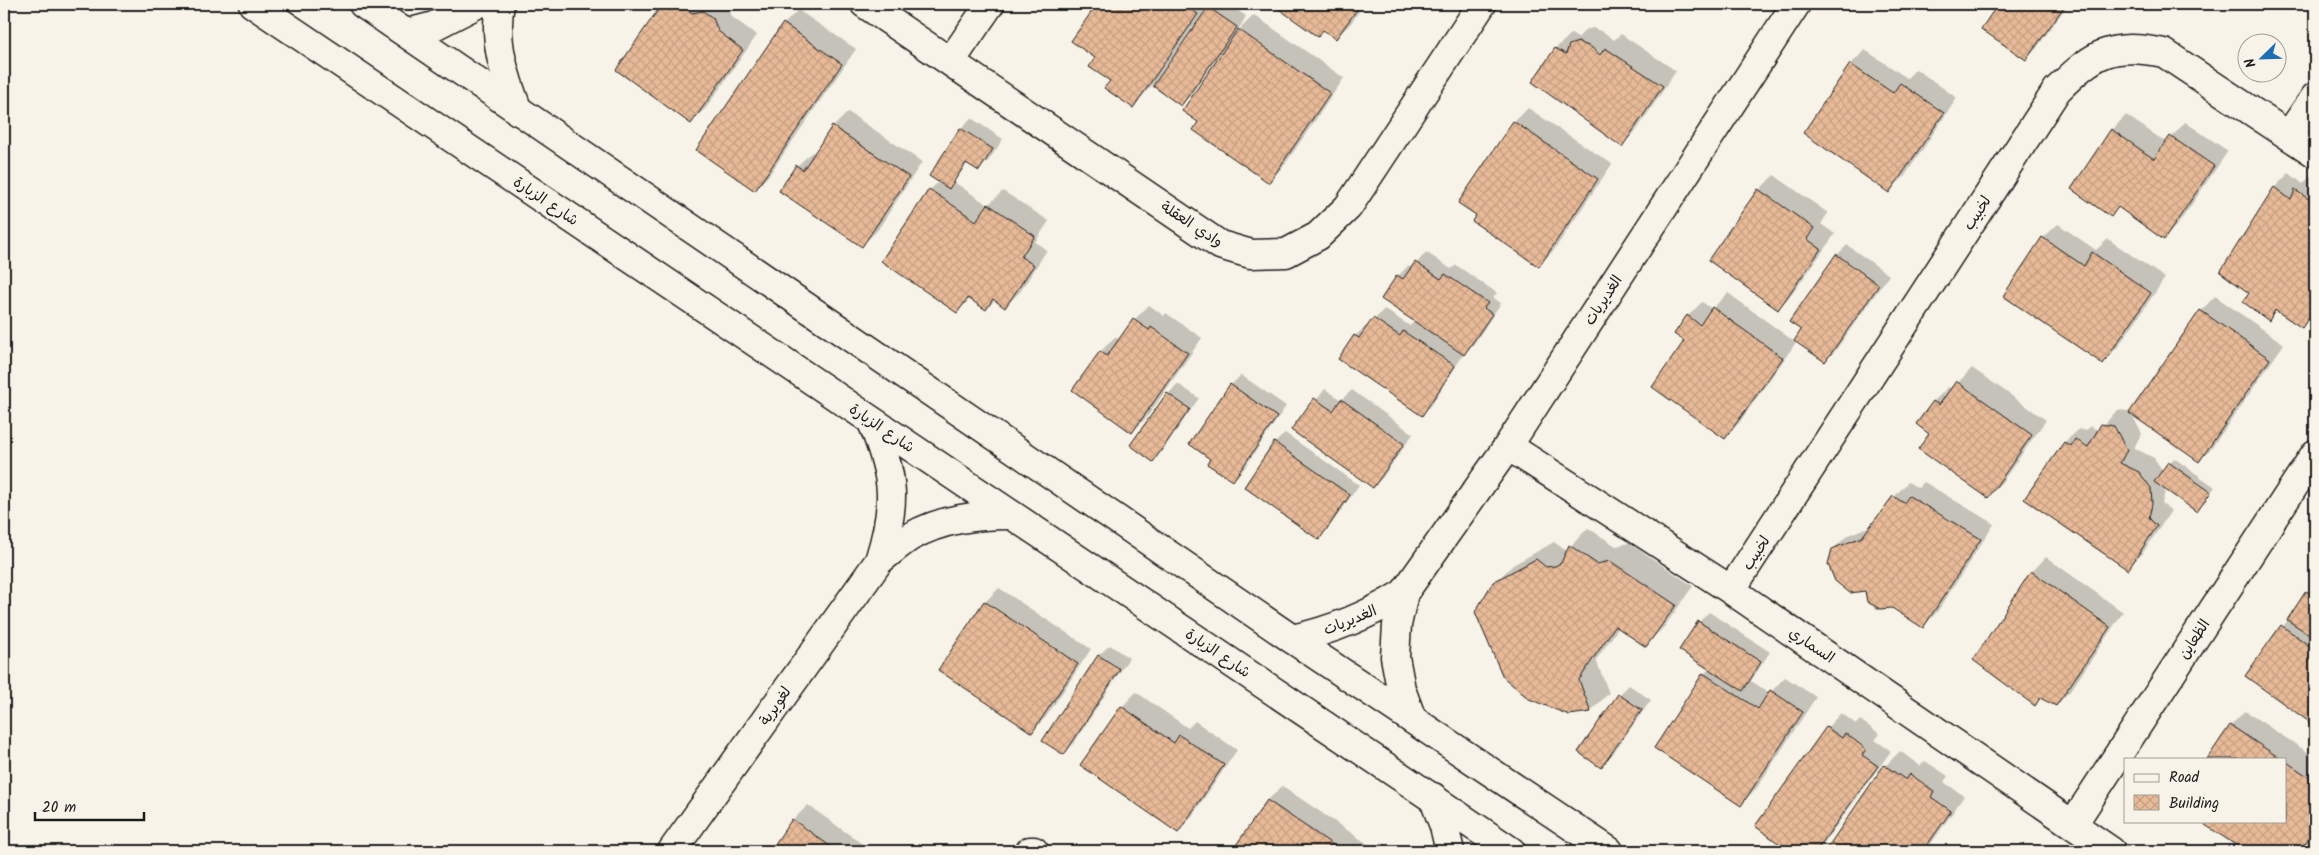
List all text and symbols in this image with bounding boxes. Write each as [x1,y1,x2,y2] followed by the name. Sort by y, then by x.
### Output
[2236,32,2286,82] north arrow
[2239,54,2263,71] text: N
[508,171,583,233] street label: شارع الزبارة
[1958,191,1998,236] street label: لخبيب
[1155,196,1227,254] street label: وادي العقلة
[1579,271,1629,331] street label: الغديريات
[844,398,919,460] street label: شارع الزبارة
[1737,531,1777,576] street label: لخبيب
[1320,599,1381,643] street label: الغديريات
[2173,615,2217,664] street label: الظعاين
[1783,622,1839,670] street label: السماري
[1180,623,1255,685] street label: شارع الزبارة
[754,682,798,731] street label: لغويرية
[2124,758,2286,822] legend
[2169,766,2200,790] text: Road
[35,790,144,822] scale bar
[2169,792,2219,816] text: Building
[42,796,76,820] text: 20 m

